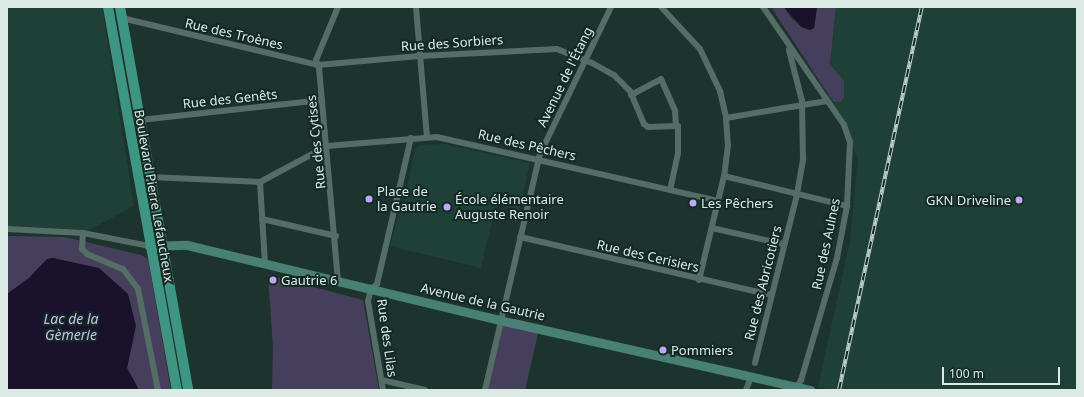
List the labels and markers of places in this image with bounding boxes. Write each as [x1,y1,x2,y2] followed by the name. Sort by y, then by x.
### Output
[377,184,437,215] place label: Place de la Gautrie
[455,192,564,223] place label: École élémentaire Auguste Renoir
[926,192,1011,208] place label: GKN Driveline
[364,194,374,204] marker: Place de la Gautrie
[701,195,773,211] place label: Les Pêchers
[1014,195,1024,205] marker: GKN Driveline
[688,198,698,208] marker: Les Pêchers
[442,202,452,212] marker: École élémentaire Auguste Renoir
[281,272,337,288] place label: Gautrie 6
[268,275,278,285] marker: Gautrie 6
[671,342,733,358] place label: Pommiers
[658,345,668,355] marker: Pommiers

